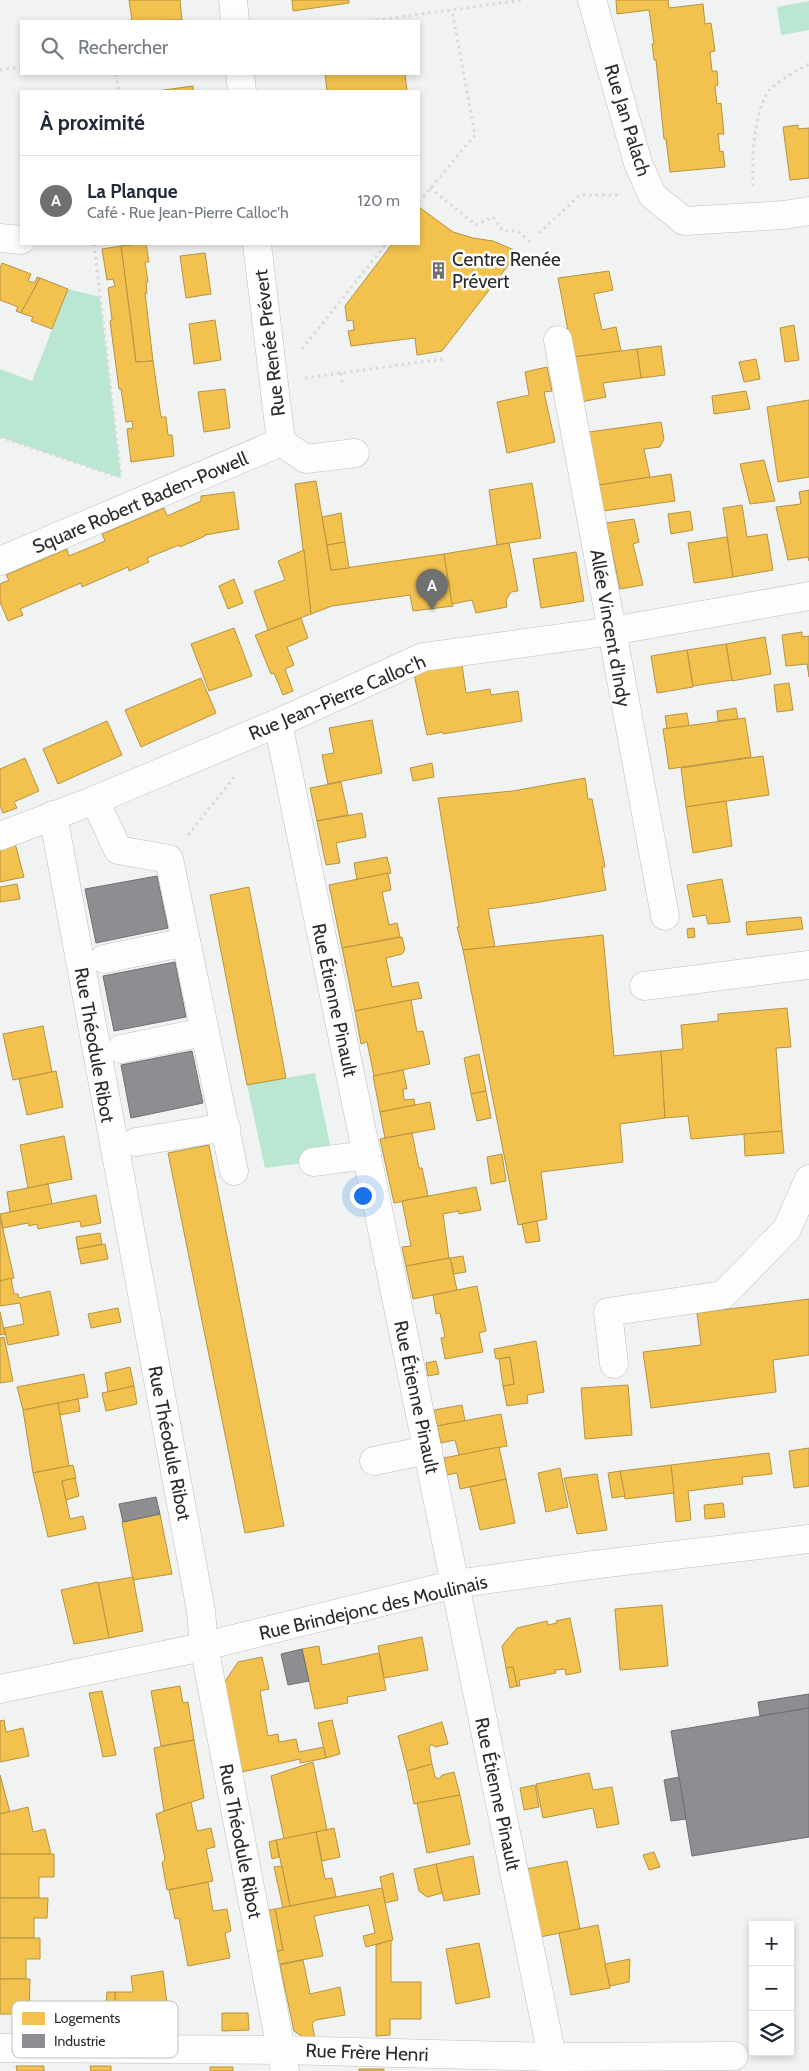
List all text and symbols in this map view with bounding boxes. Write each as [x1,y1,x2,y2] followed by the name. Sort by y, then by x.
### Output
[20,20,420,75] search box
[38,34,66,62] icon: search
[78,36,168,59] text: Rechercher
[600,61,655,179] street label: Rue Jan Palach
[40,110,145,135] text: À proximité
[87,180,178,203] text: La Planque
[51,191,61,210] text: A
[358,191,400,210] text: 120 m
[87,203,289,222] text: Café · Rue Jean-Pierre Calloc'h
[452,248,561,293] place label: Centre Renée Prévert
[428,260,448,280] building icon: Centre Renée Prévert
[249,268,290,418] street label: Rue Renée Prévert
[29,446,252,558] street label: Square Robert Baden-Powell
[585,547,636,709] street label: Allée Vincent d'Indy
[416,569,448,610] pin: A
[245,650,429,745] street label: Rue Jean-Pierre Calloc'h
[307,921,363,1079] street label: Rue Étienne Pinault
[70,966,120,1125] street label: Rue Théodule Ribot
[350,1183,376,1209] your location
[389,1318,445,1476] street label: Rue Étienne Pinault
[143,1364,196,1523] street label: Rue Théodule Ribot
[257,1570,490,1645] street label: Rue Brindejonc des Moulinais
[470,1715,526,1873] street label: Rue Étienne Pinault
[214,1762,267,1921] street label: Rue Théodule Ribot
[749,1921,794,2056] map controls
[749,1921,794,1966] button: +
[749,1966,794,2011] button: −
[12,2001,178,2058] legend
[54,2009,121,2027] text: Logements
[749,2011,794,2056] button: layers
[54,2032,105,2050] text: Industrie
[305,2039,429,2066] street label: Rue Frère Henri

